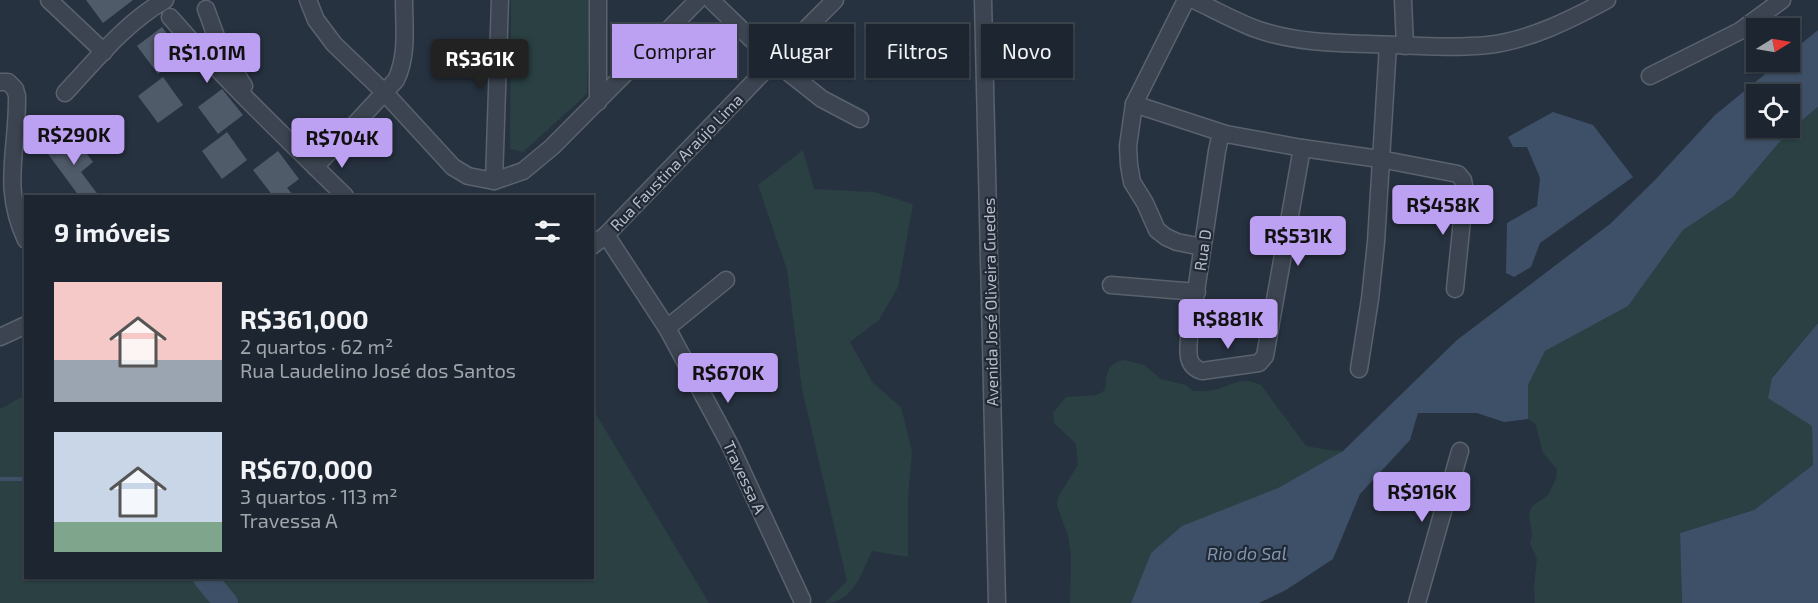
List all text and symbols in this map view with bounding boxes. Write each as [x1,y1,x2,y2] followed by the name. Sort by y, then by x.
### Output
[1746,18,1800,72] north arrow
[1746,18,1800,138] map controls
[612,24,737,78] chip: Comprar
[749,24,854,78] chip: Alugar
[866,24,969,78] chip: Filtros
[981,24,1073,78] chip: Novo
[152,33,262,84] pin: R$1.01M
[431,39,529,90] pin: R$361K
[168,40,246,64] text: R$1.01M
[446,46,515,70] text: R$361K
[1746,84,1800,138] button: locate
[606,90,747,235] street label: Rua Faustina Araújo Lima
[25,115,123,166] pin: R$290K
[293,118,391,169] pin: R$704K
[37,122,111,146] text: R$290K
[305,125,379,149] text: R$704K
[1394,185,1492,236] pin: R$458K
[1406,192,1480,216] text: R$458K
[979,198,1001,406] street label: Avenida José Oliveira Guedes
[531,215,564,248] icon: filters
[54,216,170,247] text: 9 imóveis
[1249,216,1347,267] pin: R$531K
[1264,223,1332,247] text: R$531K
[1190,228,1214,272] street label: Rua D
[1179,299,1277,350] pin: R$881K
[240,303,369,334] text: R$361,000
[102,306,174,378] icon: home
[1193,306,1263,330] text: R$881K
[240,334,393,358] text: 2 quartos · 62 m²
[679,353,777,404] pin: R$670K
[240,358,516,382] text: Rua Laudelino José dos Santos
[692,360,764,384] text: R$670K
[720,438,770,516] street label: Travessa A
[240,453,373,484] text: R$670,000
[102,456,174,528] icon: home
[1373,472,1471,523] pin: R$916K
[1387,479,1457,503] text: R$916K
[240,484,397,508] text: 3 quartos · 113 m²
[240,508,338,532] text: Travessa A
[1207,542,1287,564] water label: Rio do Sal

